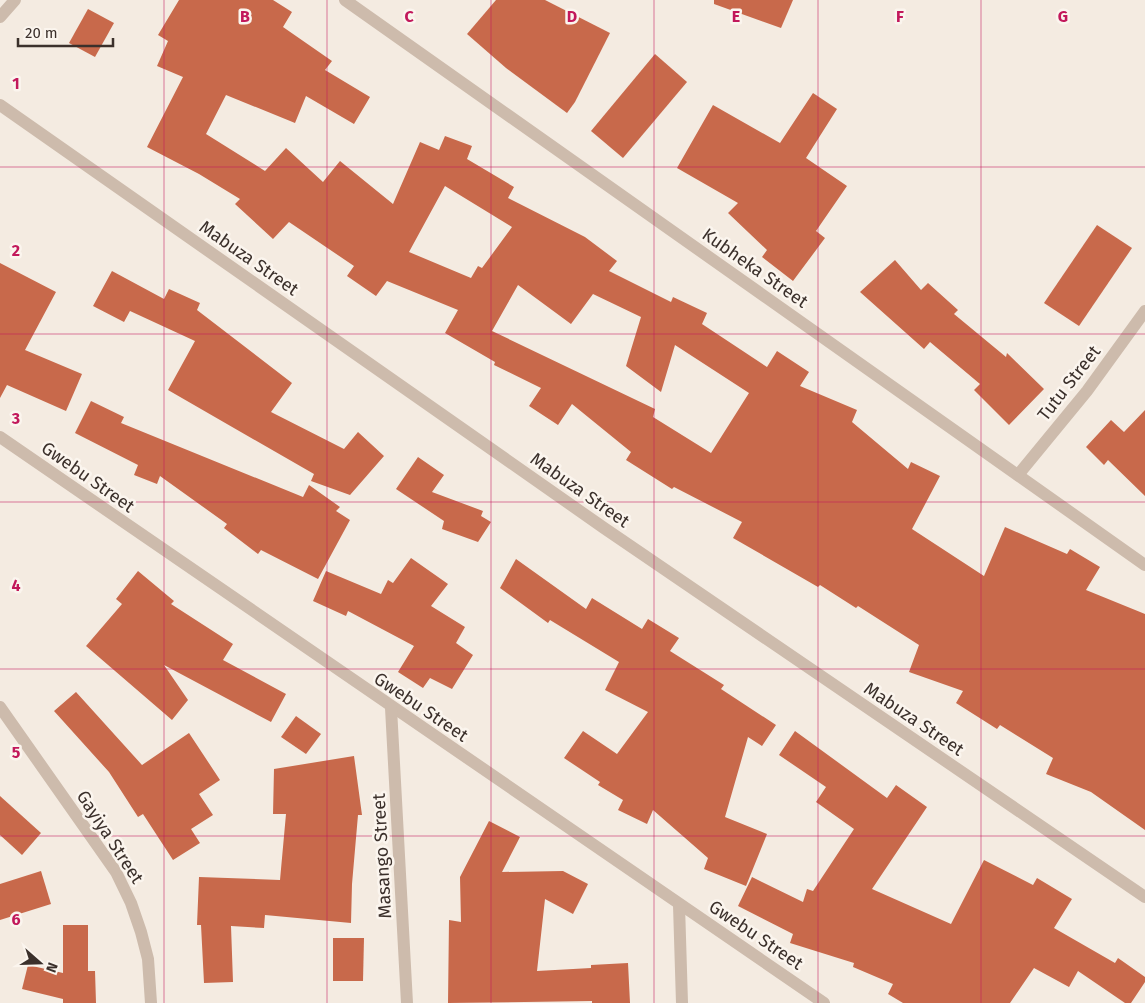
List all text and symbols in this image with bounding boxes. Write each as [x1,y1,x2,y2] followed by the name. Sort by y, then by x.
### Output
[240,7,250,26] text: B
[404,7,414,26] text: C
[567,7,577,26] text: D
[732,7,740,26] text: E
[896,7,904,26] text: F
[1058,7,1068,26] text: G
[18,15,112,47] scale bar
[25,24,58,42] text: 20 m
[12,74,20,93] text: 1
[195,216,303,301] street label: Mabuza Street
[698,223,813,313] street label: Kubheka Street
[12,241,20,260] text: 2
[1033,341,1106,425] street label: Tutu Street
[11,409,20,428] text: 3
[37,437,139,518] street label: Gwebu Street
[526,448,634,533] street label: Mabuza Street
[11,576,21,595] text: 4
[370,667,473,747] street label: Gwebu Street
[860,677,969,761] street label: Mabuza Street
[12,743,21,762] text: 5
[72,786,149,888] street label: Gayiya Street
[368,792,396,919] street label: Masango Street
[705,895,808,975] street label: Gwebu Street
[11,910,21,929] text: 6
[15,938,65,988] north arrow
[42,960,61,975] text: N

